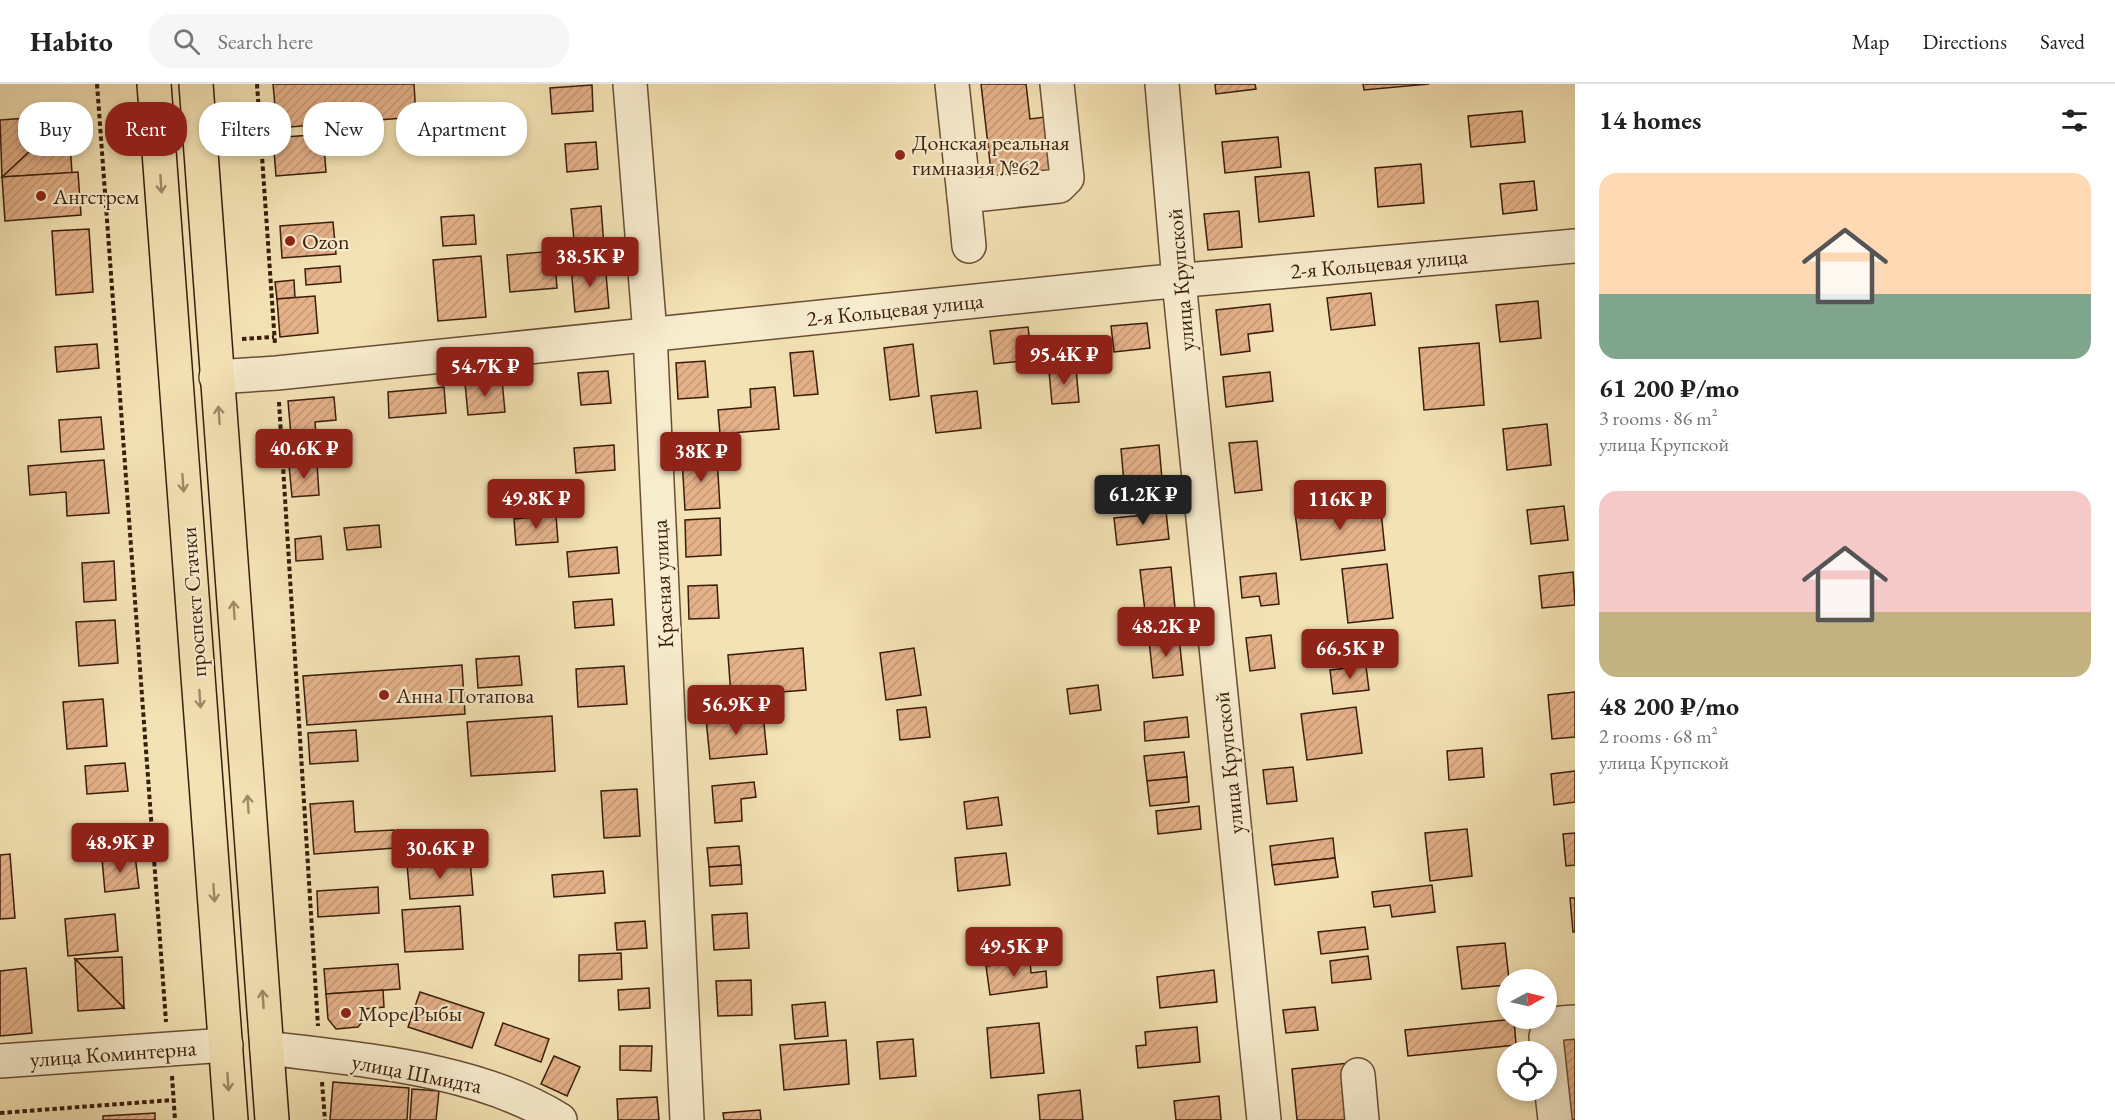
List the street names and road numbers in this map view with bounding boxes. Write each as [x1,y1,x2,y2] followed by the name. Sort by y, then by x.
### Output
[1160,207,1201,352] street label: улица Крупской
[1289,241,1469,286] street label: 2-я Кольцевая улица
[805,286,985,333] street label: 2-я Кольцевая улица
[645,519,680,649] street label: Красная улица
[174,525,213,678] street label: проспект Стачки
[1207,690,1250,836] street label: улица Крупской
[29,1033,197,1074] street label: улица Коминтерна
[349,1047,485,1100] street label: улица Шмидта

